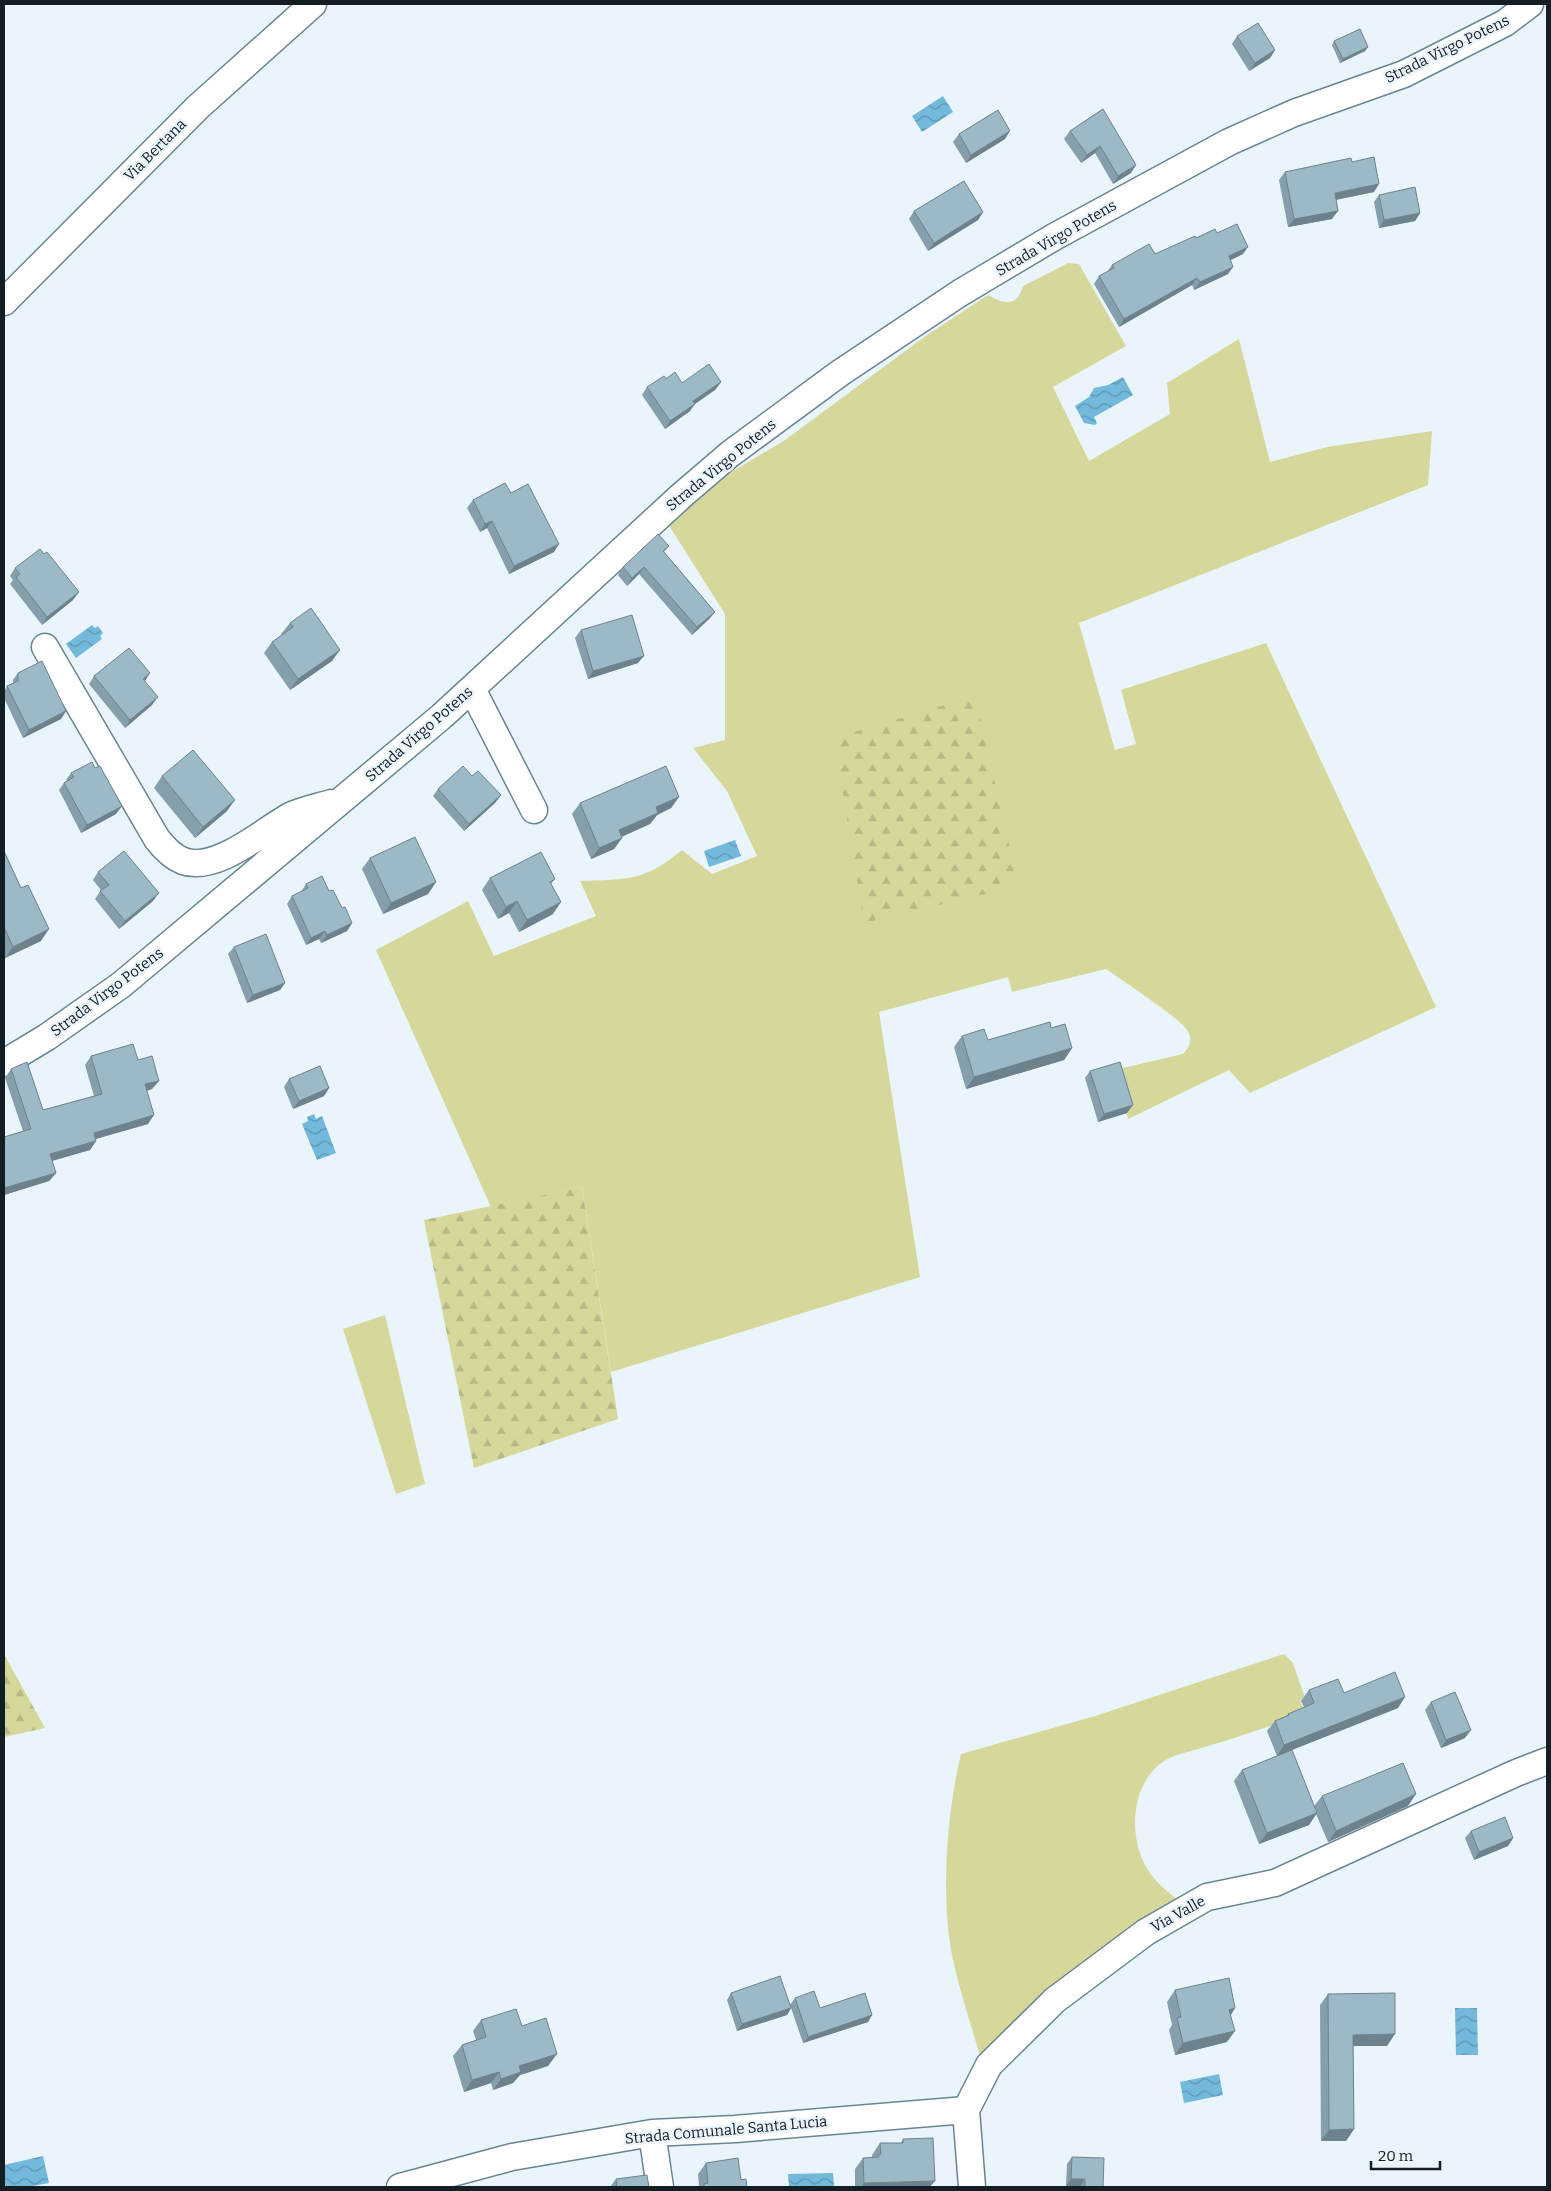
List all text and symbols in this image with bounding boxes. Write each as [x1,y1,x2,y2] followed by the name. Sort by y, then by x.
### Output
[1382,11,1512,87] street label: Strada Virgo Potens
[120,115,190,185] street label: Via Bertana
[993,196,1119,280] street label: Strada Virgo Potens
[662,415,780,515] street label: Strada Virgo Potens
[362,683,476,785] street label: Strada Virgo Potens
[47,944,167,1040] street label: Strada Virgo Potens
[1148,1892,1208,1936] street label: Via Valle
[624,2112,828,2148] street label: Strada Comunale Santa Lucia
[1371,2138,1440,2170] scale bar
[1378,2147,1414,2165] text: 20 m

